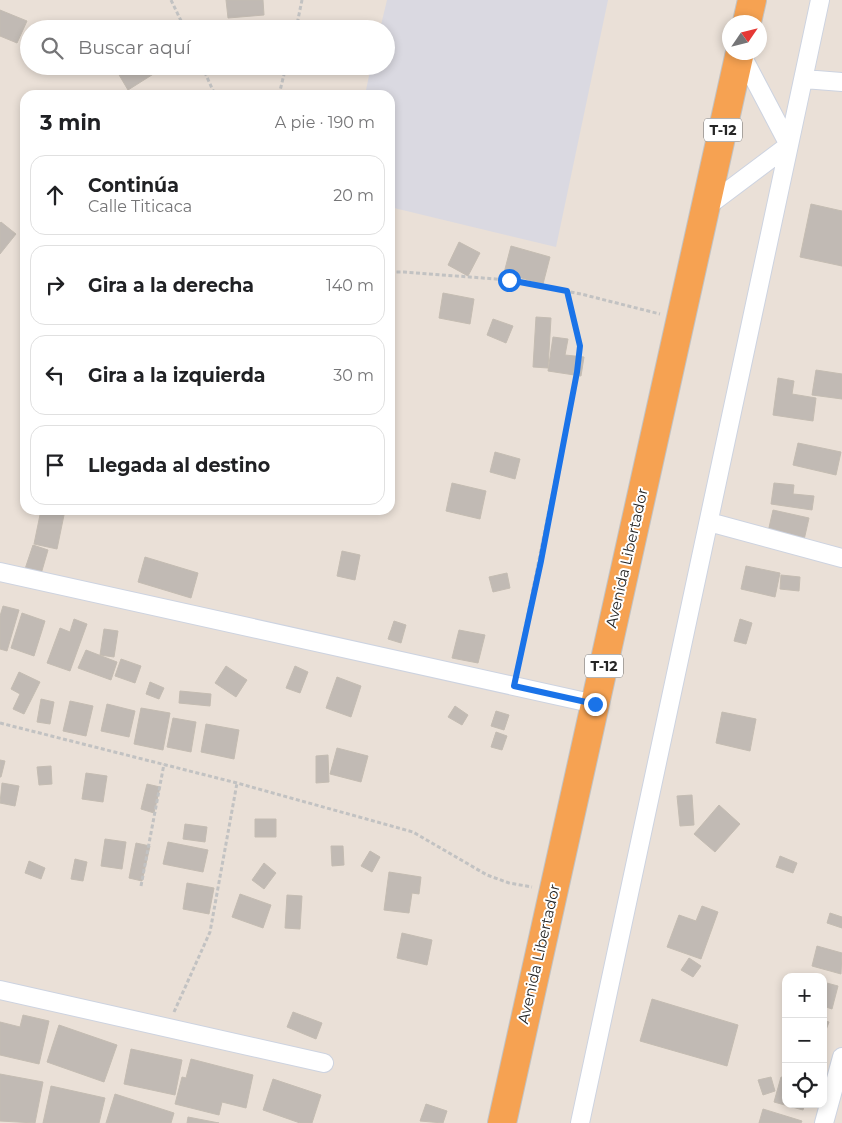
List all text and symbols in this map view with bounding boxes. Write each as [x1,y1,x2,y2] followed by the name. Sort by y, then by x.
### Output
[722,15,767,60] north arrow
[20,20,395,75] search box
[38,34,66,62] icon: search
[78,36,191,59] text: Buscar aquí
[40,110,101,135] text: 3 min
[275,113,375,132] text: A pie · 190 m
[704,118,742,142] road number: T-12
[88,174,179,197] text: Continúa
[41,181,69,209] icon: ahead
[333,186,374,205] text: 20 m
[88,197,192,216] text: Calle Titicaca
[498,269,521,292] route start
[41,271,69,299] icon: right
[88,274,254,297] text: Gira a la derecha
[326,276,374,295] text: 140 m
[41,361,69,389] icon: left
[88,364,266,387] text: Gira a la izquierda
[333,366,374,385] text: 30 m
[41,451,69,479] icon: arrive
[88,454,270,477] text: Llegada al destino
[601,486,652,630] street label: Avenida Libertador
[585,654,623,678] road number: T-12
[584,693,607,716] route end
[513,882,564,1026] street label: Avenida Libertador
[782,973,827,1108] map controls
[782,973,827,1018] button: +
[782,1018,827,1063] button: −
[782,1063,827,1108] button: locate

